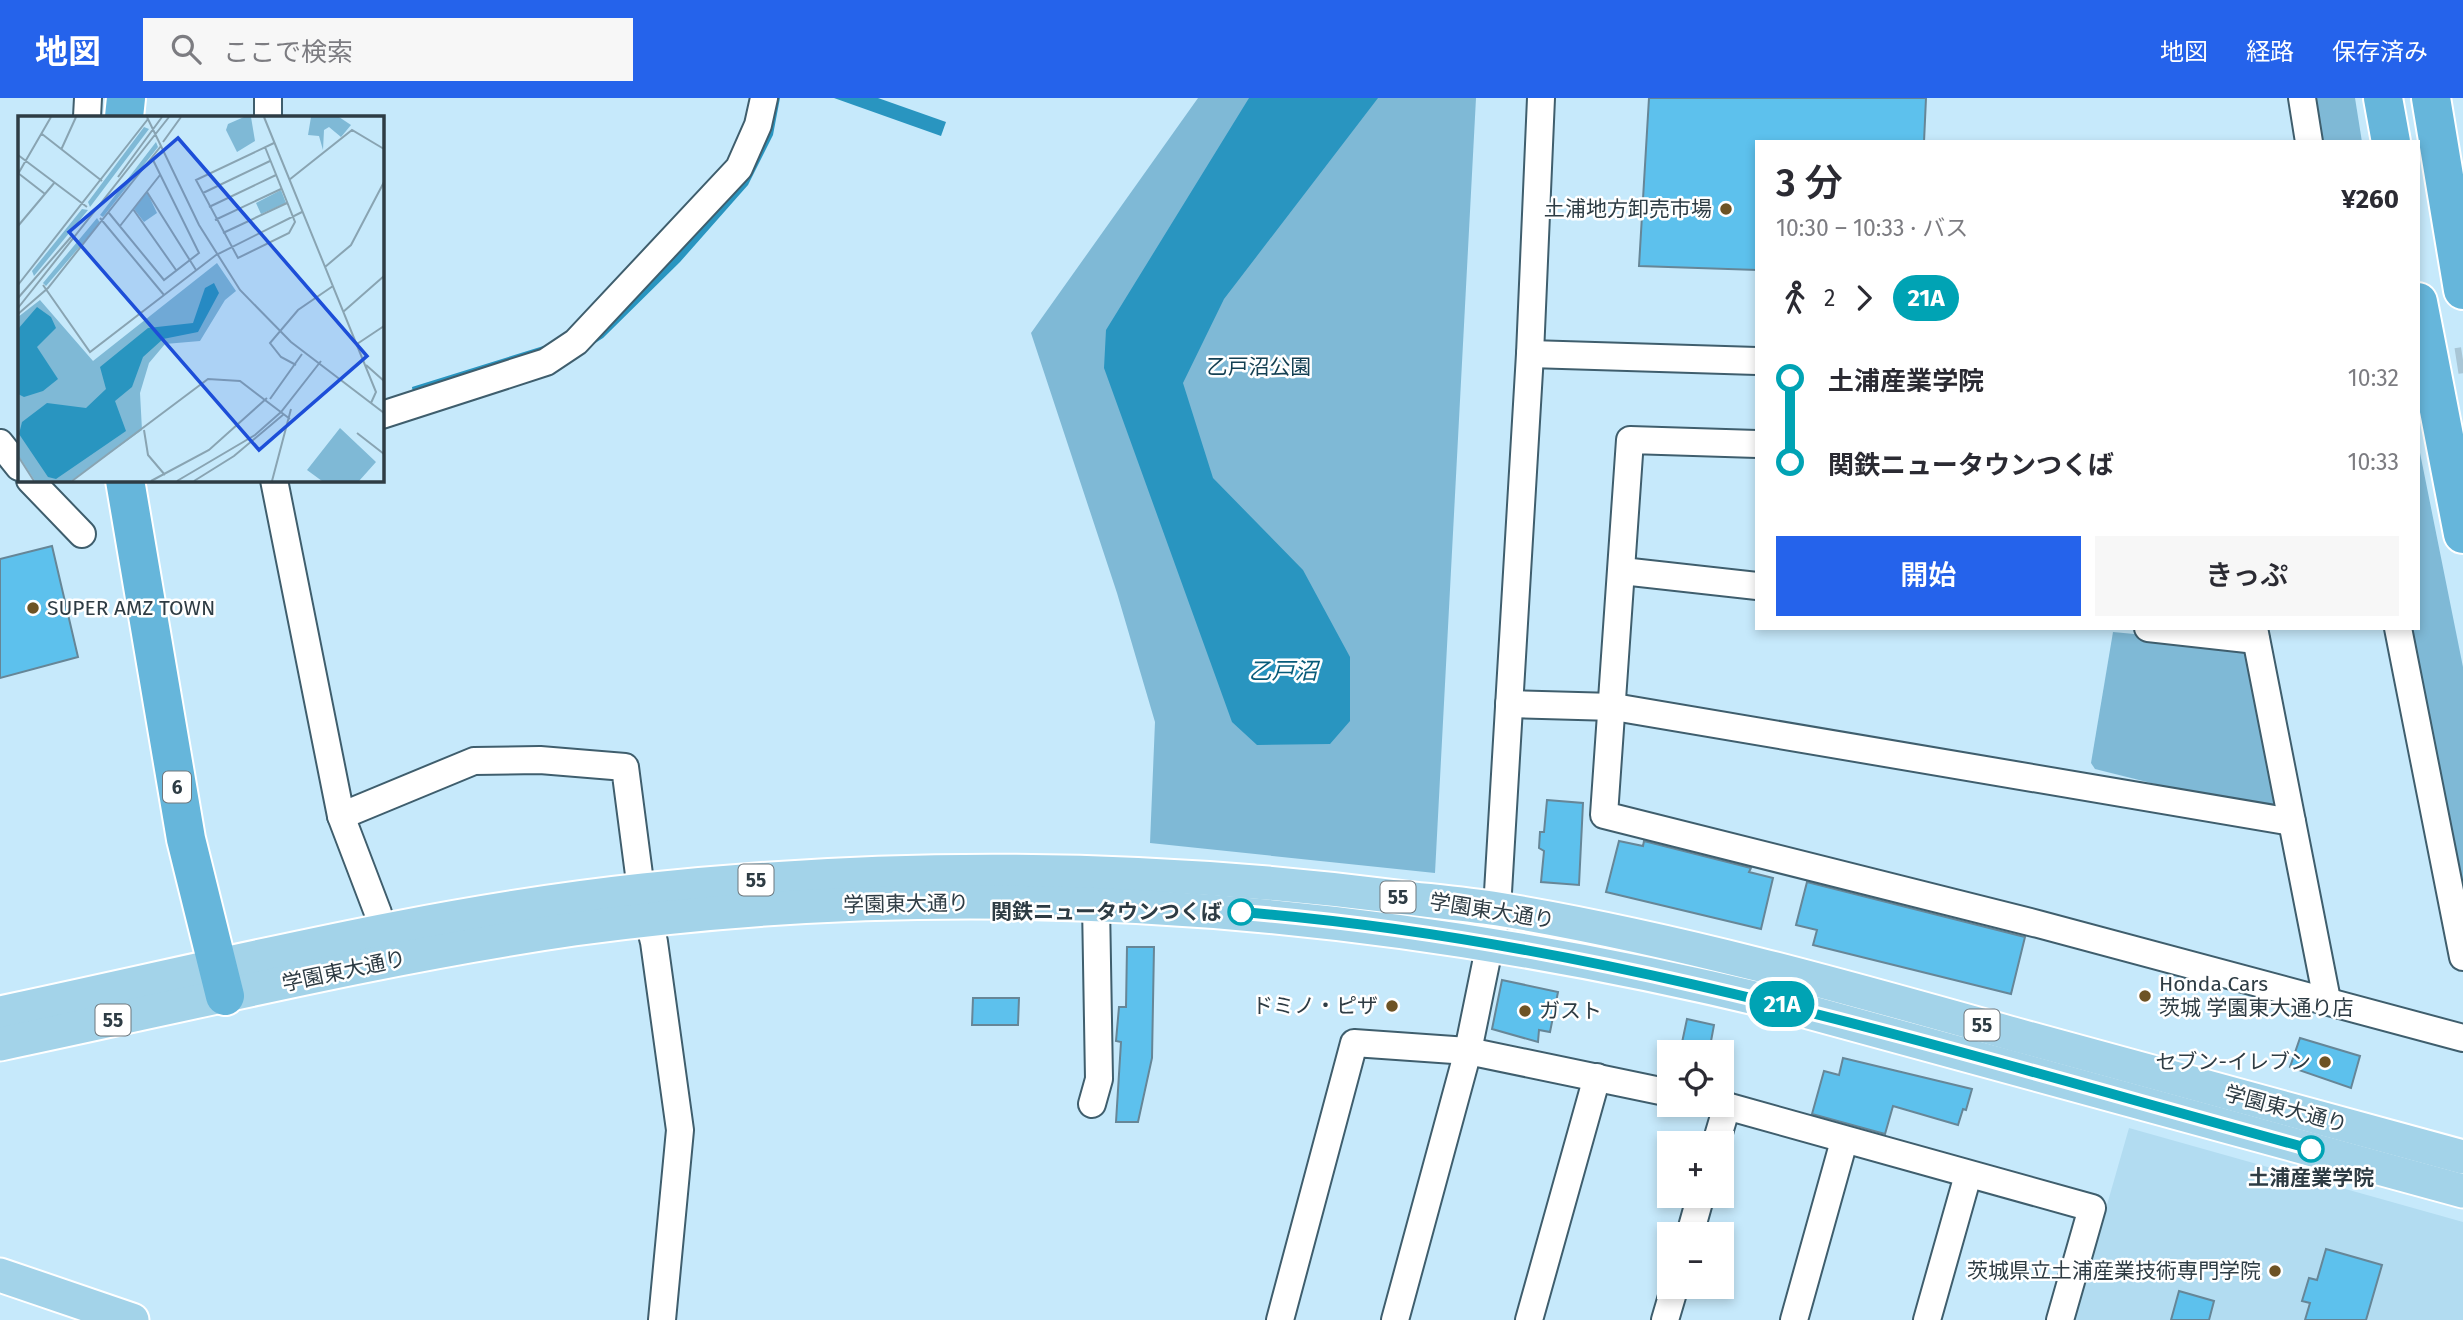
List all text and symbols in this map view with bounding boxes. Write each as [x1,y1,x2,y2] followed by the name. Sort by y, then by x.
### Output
[143,18,633,81] search box
[167,30,205,68] icon: search
[35,32,101,72] text: 地図
[223,37,353,68] text: ここで検索
[2160,38,2208,66] text: 地図
[2246,38,2294,66] text: 経路
[2332,38,2428,66] text: 保存済み
[18,116,383,481] inset map
[1776,160,1843,206] text: 3 分
[2341,184,2399,215] text: ¥260
[1544,196,1712,222] place label: 土浦地方卸売市場
[1718,201,1734,217] marker: 土浦地方卸売市場
[1776,214,1968,242] text: 10:30 – 10:33 · バス
[1776,279,1814,317] icon: walk
[1845,279,1883,317] icon: forward
[1824,284,1835,312] text: 2
[1907,284,1945,312] text: 21A
[1207,354,1312,380] park label: 乙戸沼公園
[2348,364,2399,392] text: 10:32
[1828,366,1984,397] text: 土浦産業学院
[2348,448,2399,476] text: 10:33
[1828,450,2114,481] text: 関鉄ニュータウンつくば
[1776,536,2081,616] button: 開始
[2095,536,2399,616] button: きっぷ
[47,595,215,621] place label: SUPER AMZ TOWN
[25,600,41,616] marker: SUPER AMZ TOWN
[1249,657,1321,685] water label: 乙戸沼
[163,772,191,802] road number: 6
[738,864,774,895] road number: 55
[1380,882,1416,912] road number: 55
[1428,888,1556,934] street label: 学園東大通り
[843,890,969,918] street label: 学園東大通り
[991,899,1222,925] place label: 関鉄ニュータウンつくば
[1228,899,1254,925] marker: 関鉄ニュータウンつくば
[280,945,408,997] street label: 学園東大通り
[2159,971,2354,1021] place label: Honda Cars 茨城 学園東大通り店
[1742,981,1822,1027] line badge: 21A
[2137,988,2153,1004] marker: Honda Cars 茨城 学園東大通り店
[1763,990,1801,1018] text: 21A
[1252,993,1378,1019] place label: ドミノ・ピザ
[1384,998,1400,1014] marker: ドミノ・ピザ
[1539,998,1602,1024] place label: ガスト
[1517,1003,1533,1019] marker: ガスト
[96,1004,130,1036] road number: 55
[1965,1009,2000,1040] road number: 55
[1657,1040,1734,1299] map controls
[1657,1040,1734,1117] button: locate
[2156,1049,2311,1075] place label: セブン-イレブン
[2317,1054,2333,1070] marker: セブン-イレブン
[2222,1080,2350,1138] street label: 学園東大通り
[1657,1131,1734,1208] button: +
[2298,1136,2324,1162] marker: 土浦産業学院
[2248,1165,2374,1191] place label: 土浦産業学院
[1657,1222,1734,1299] button: −
[1967,1258,2261,1284] place label: 茨城県立土浦産業技術専門学院
[2267,1263,2283,1279] marker: 茨城県立土浦産業技術専門学院

